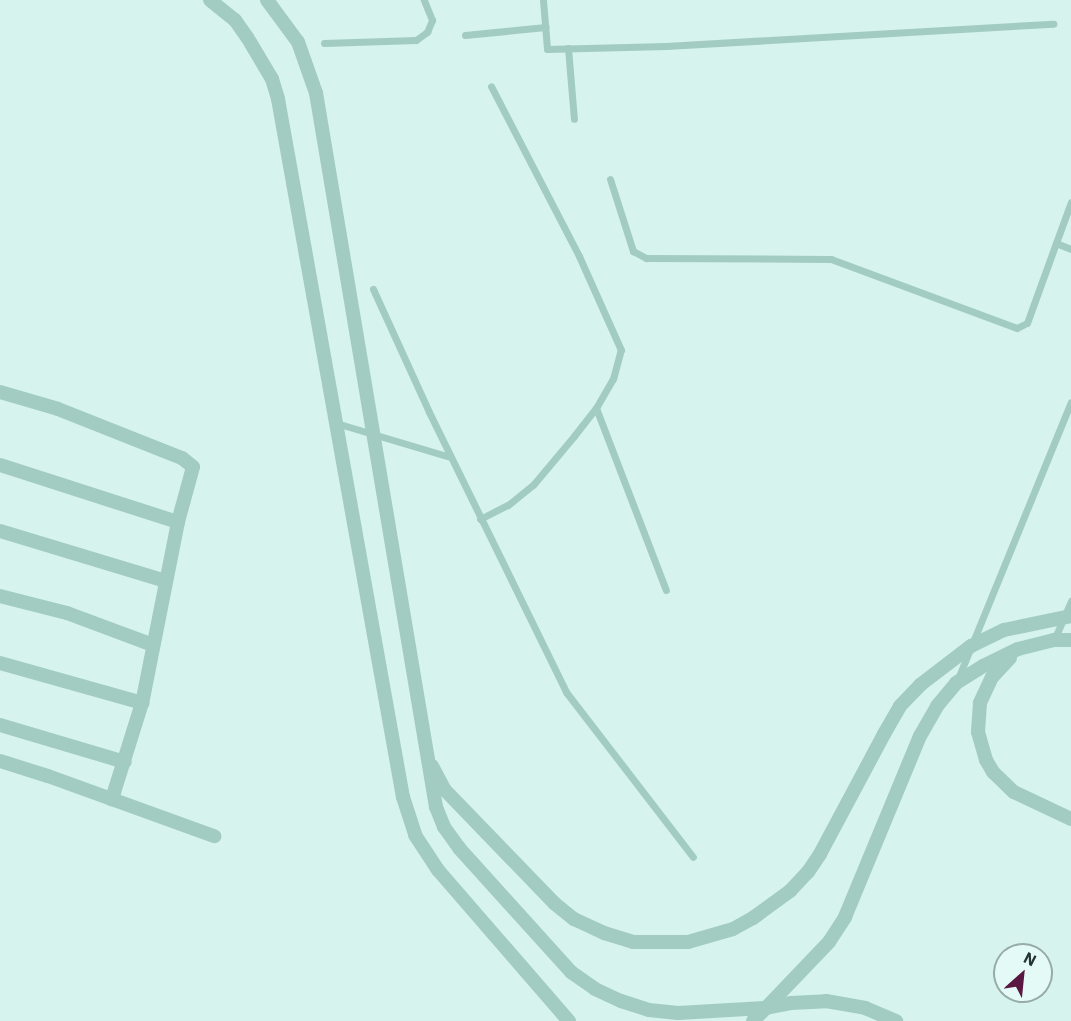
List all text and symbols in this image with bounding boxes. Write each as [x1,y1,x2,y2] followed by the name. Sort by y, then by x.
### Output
[993,943,1053,1003] north arrow
[1021,947,1040,970] text: N

